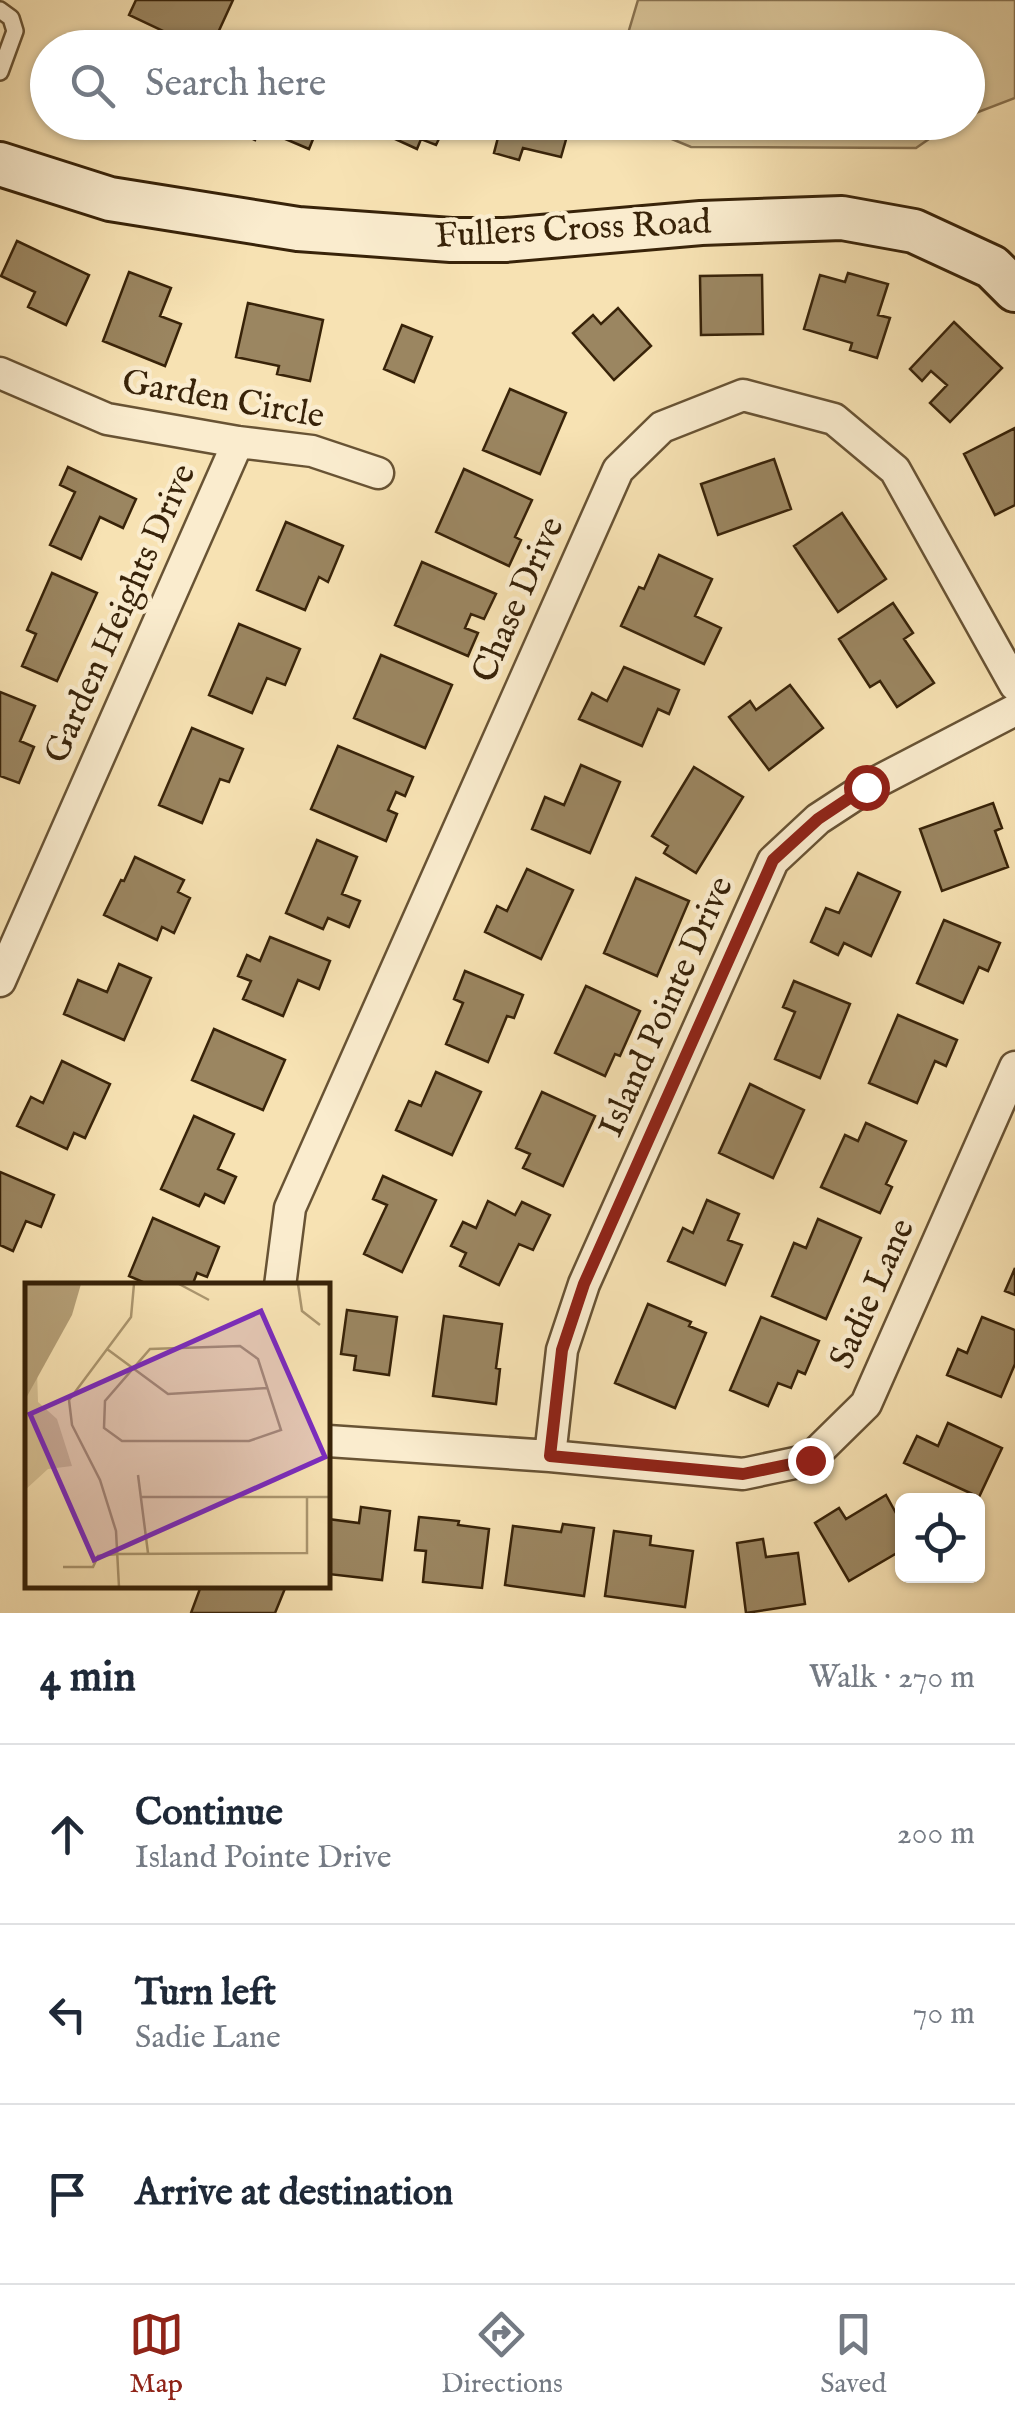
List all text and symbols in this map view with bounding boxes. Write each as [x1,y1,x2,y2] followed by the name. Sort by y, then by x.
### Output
[30,30,985,140] search box
[65,58,120,113] icon: search
[145,61,326,109] text: Search here
[434,200,712,260] street label: Fullers Cross Road
[118,360,328,440] street label: Garden Circle
[35,457,207,771] street label: Garden Heights Drive
[463,510,575,690] street label: Chase Drive
[844,765,890,811] route start
[589,870,745,1144] street label: Island Pointe Drive
[820,1212,926,1376] street label: Sadie Lane
[25,1283,330,1588] inset map
[788,1438,834,1484] route end
[895,1493,985,1583] map controls
[895,1493,985,1583] button: locate
[40,1652,136,1705] text: 4 min
[809,1658,975,1699] text: Walk · 270 m
[135,1790,283,1838] text: Continue
[40,1807,95,1862] icon: ahead
[897,1814,975,1855] text: 200 m
[135,1838,391,1879] text: Island Pointe Drive
[135,1970,276,2018] text: Turn left
[40,1987,95,2042] icon: left
[913,1994,975,2035] text: 70 m
[135,2018,281,2059] text: Sadie Lane
[40,2167,95,2222] icon: arrive
[135,2170,453,2218] text: Arrive at destination
[129,2307,184,2402] tab: Map
[441,2307,563,2402] tab: Directions
[820,2307,886,2402] tab: Saved

